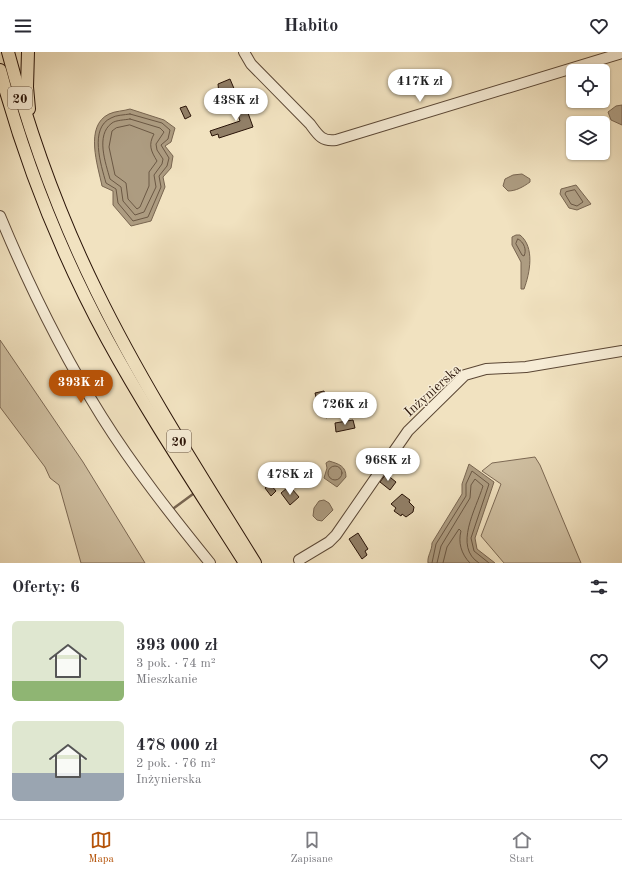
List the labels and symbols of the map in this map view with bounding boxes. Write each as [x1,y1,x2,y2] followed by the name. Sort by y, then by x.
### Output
[383,69,457,103] pin: 417K zł
[8,87,32,109] road number: 20
[199,88,273,122] pin: 438K zł
[402,362,464,420] street label: Inżynierska
[44,370,118,404] pin: 393K zł
[308,392,382,426] pin: 726K zł
[167,430,191,452] road number: 20
[351,448,425,482] pin: 968K zł
[253,462,327,496] pin: 478K zł

